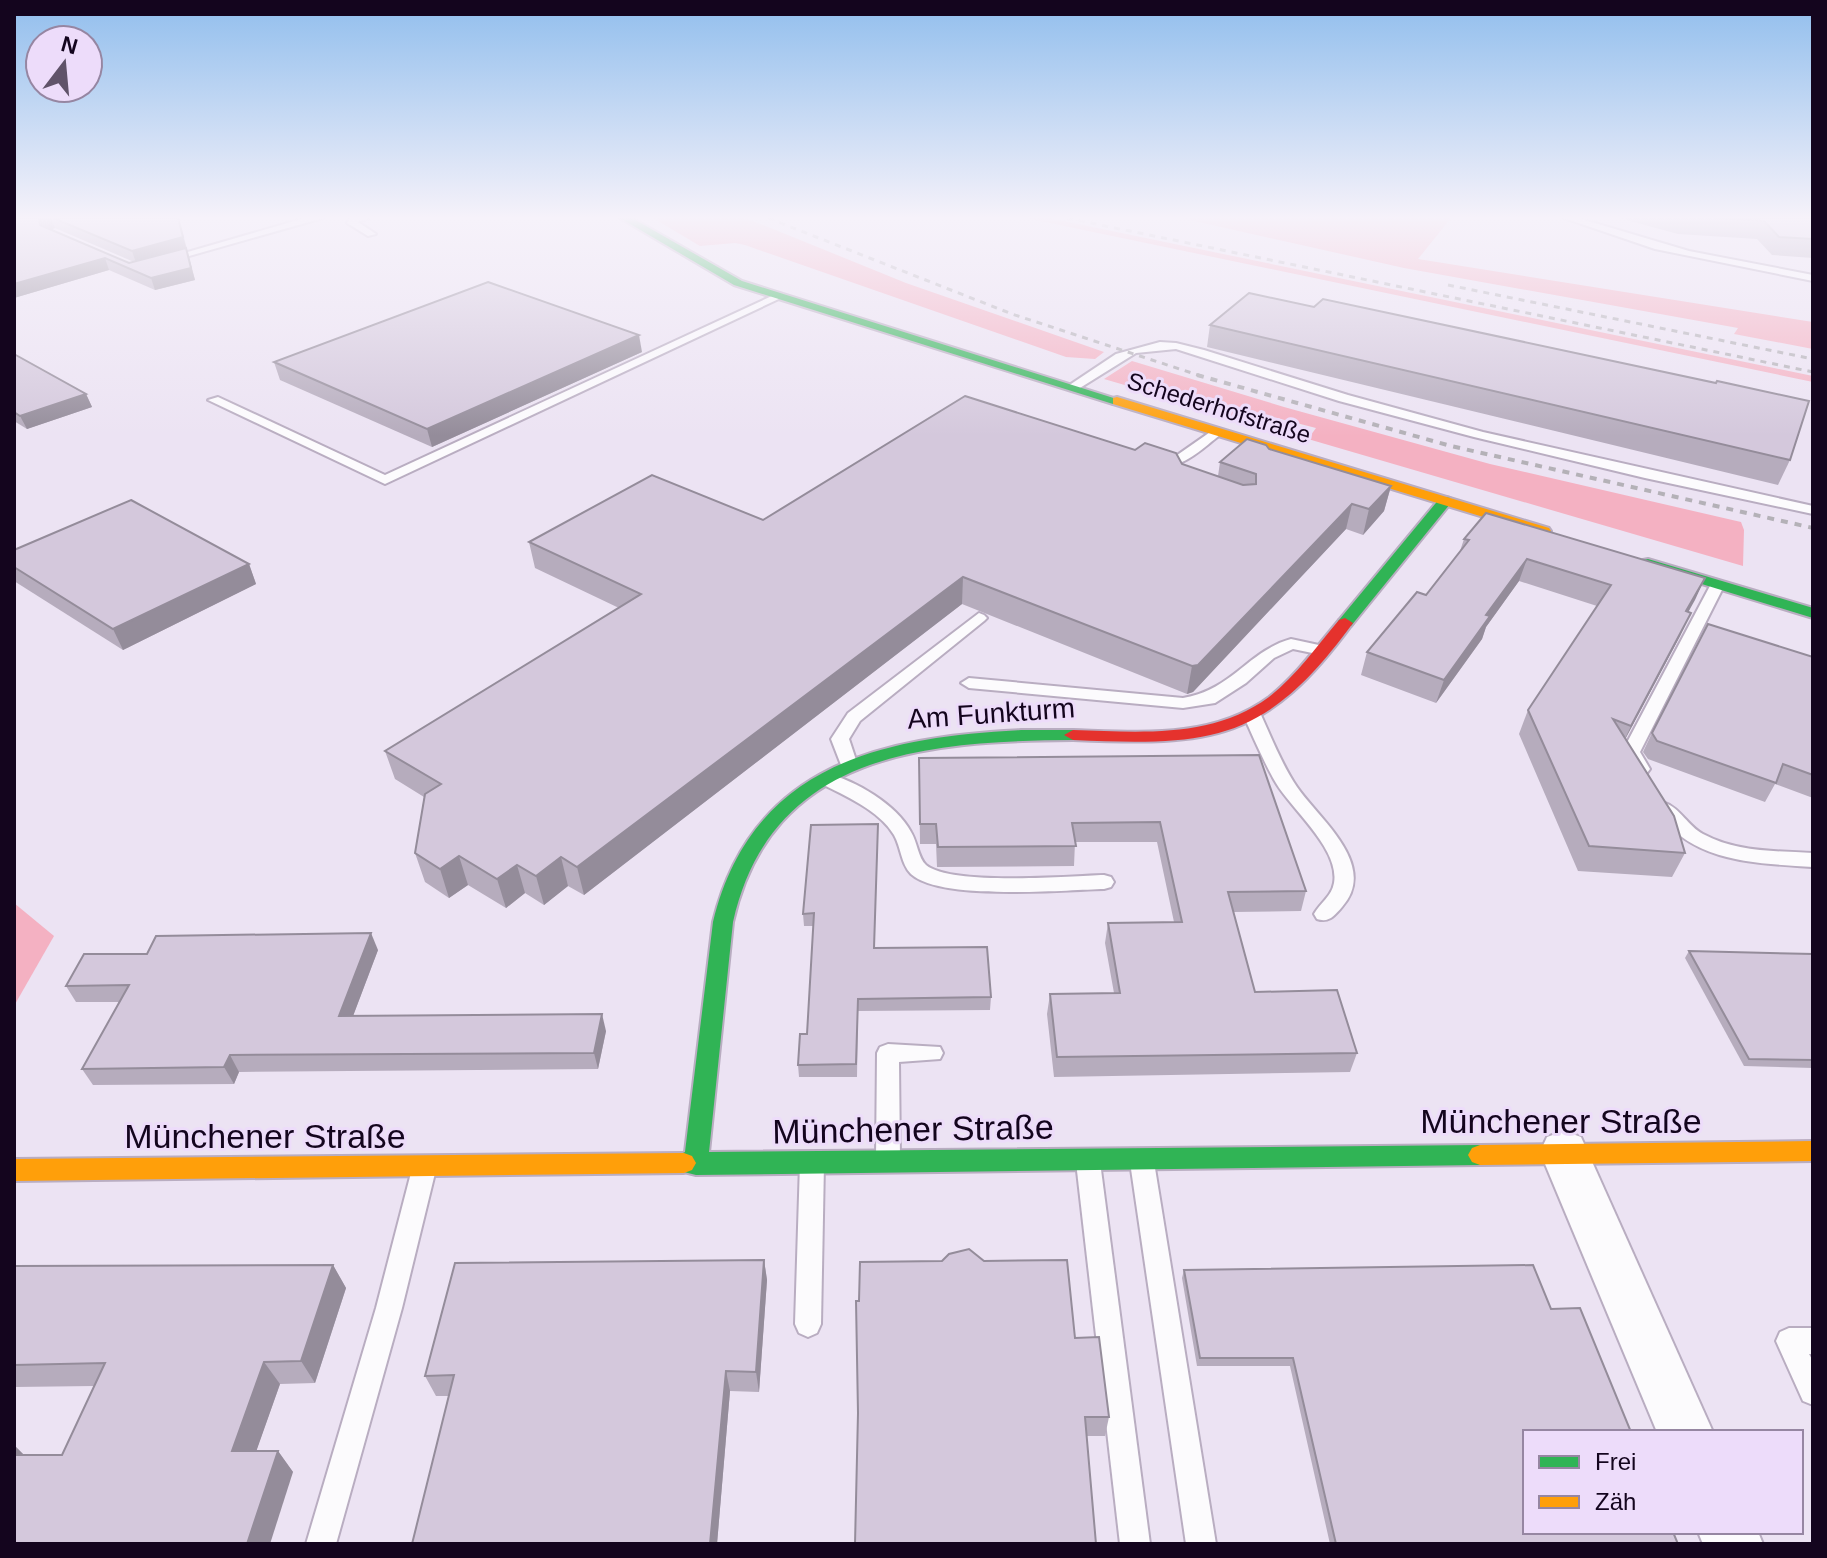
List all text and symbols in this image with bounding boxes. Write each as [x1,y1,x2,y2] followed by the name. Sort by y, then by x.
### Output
[24,24,104,104] north arrow
[58,31,80,59] text: N
[1124,367,1314,448] street label: Schederhofstraße
[906,692,1076,735] street label: Am Funkturm
[1420,1102,1702,1140] street label: Münchener Straße
[772,1108,1054,1150] street label: Münchener Straße
[124,1117,406,1155] street label: Münchener Straße
[1523,1430,1803,1534] legend
[1595,1448,1636,1475] text: Frei
[1595,1488,1636,1515] text: Zäh

